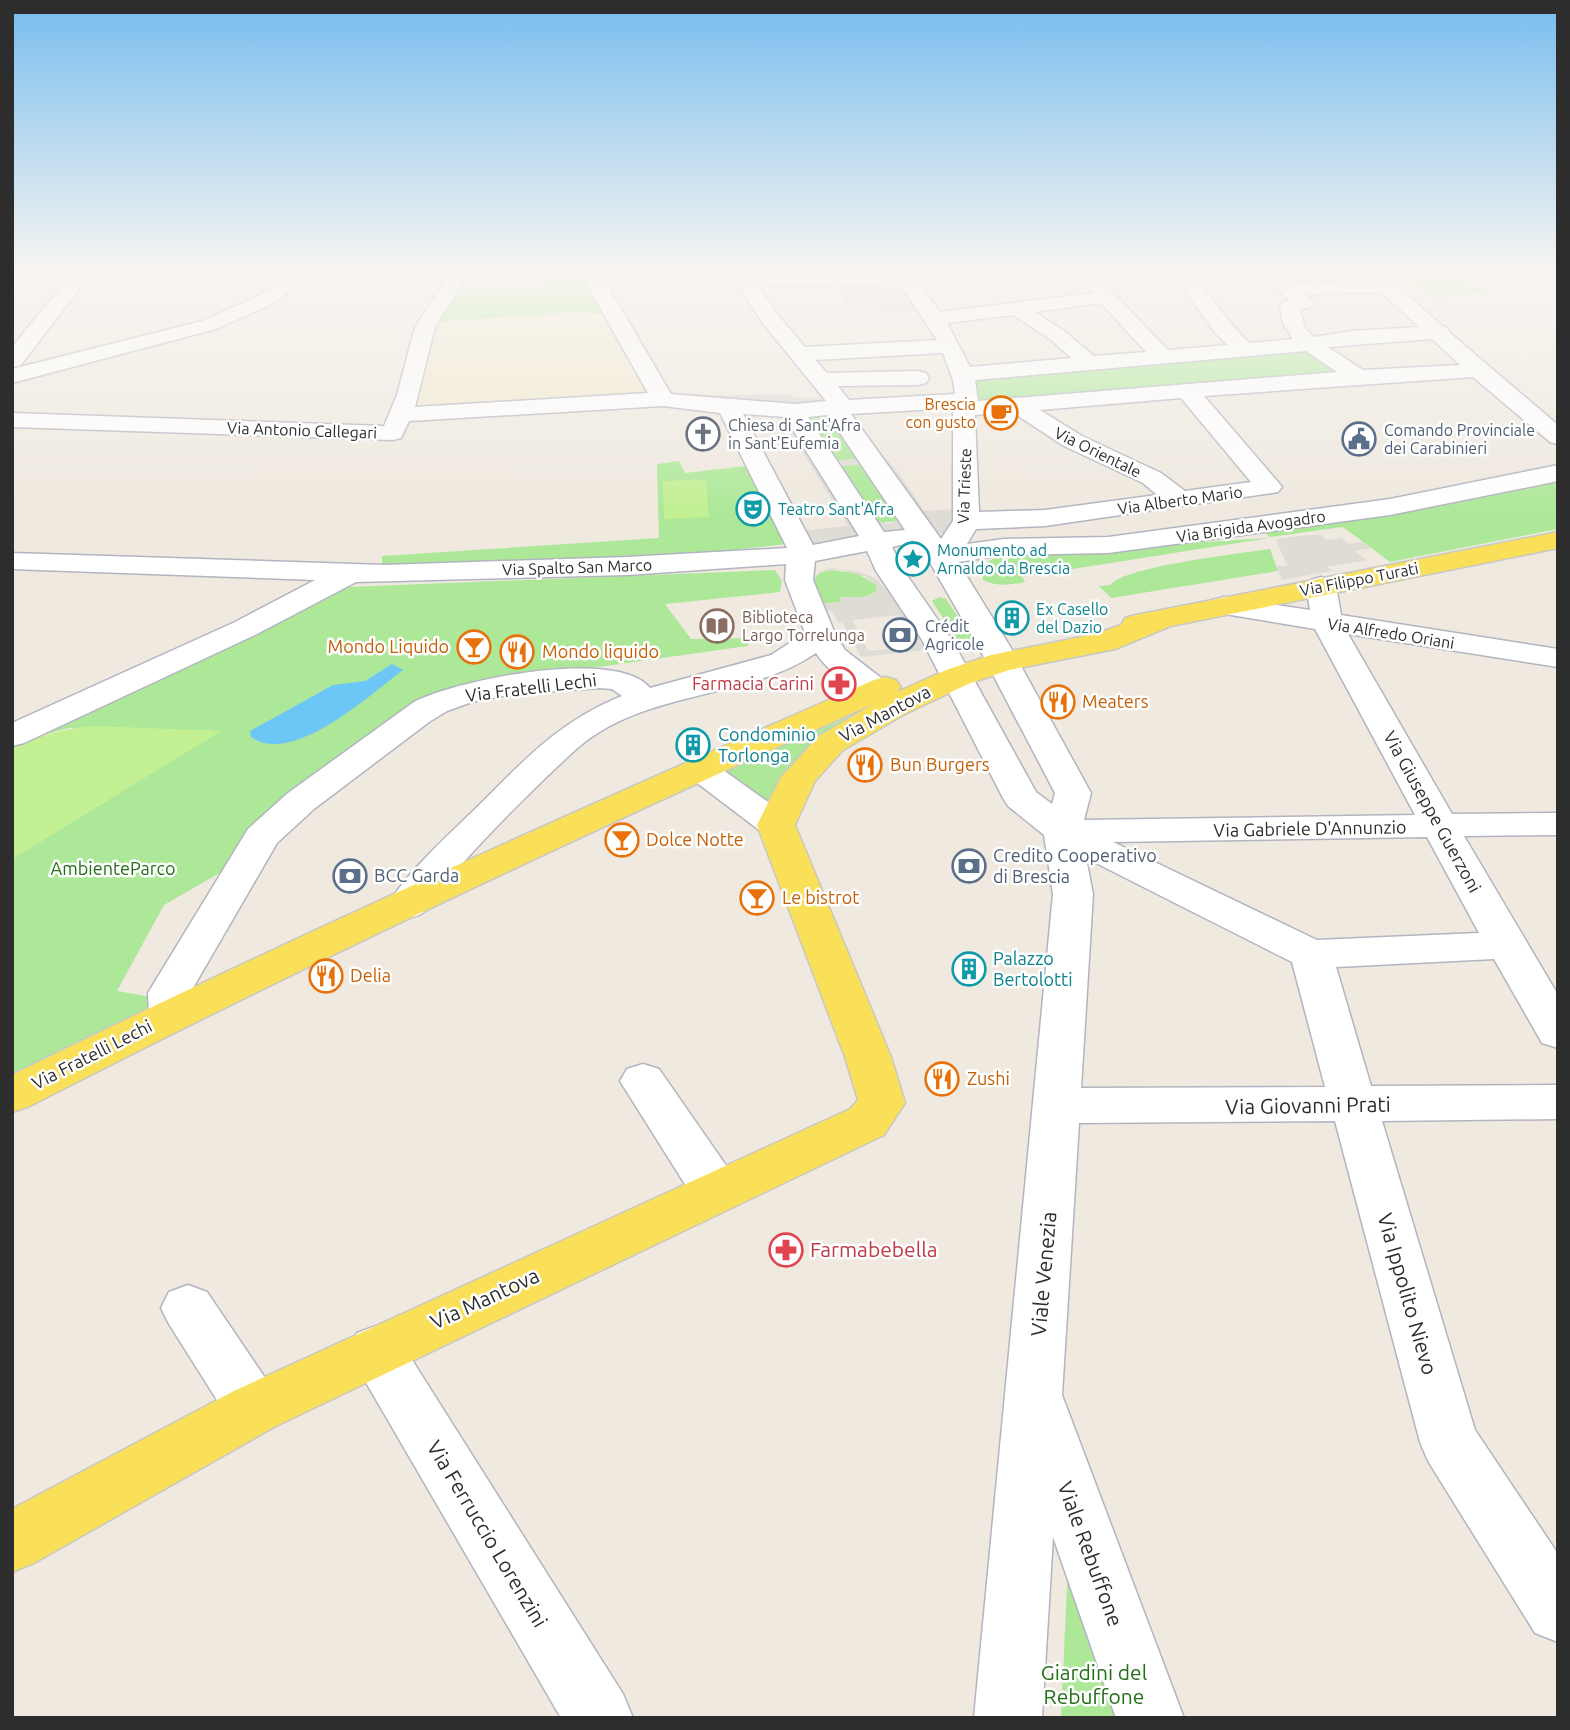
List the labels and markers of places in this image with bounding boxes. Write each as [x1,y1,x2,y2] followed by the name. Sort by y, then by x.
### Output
[982,394,1020,432] cafe icon: Brescia con gusto
[906,395,976,431] place label: Brescia con gusto
[684,415,722,453] church icon: Chiesa di Sant'Afra in Sant'Eufemia
[728,416,861,452] place label: Chiesa di Sant'Afra in Sant'Eufemia
[1340,420,1378,458] public building icon: Comando Provinciale dei Carabinieri
[1384,421,1535,457] place label: Comando Provinciale dei Carabinieri
[734,490,772,528] theatre icon: Teatro Sant'Afra
[778,500,894,518] place label: Teatro Sant'Afra
[894,540,932,578] place icon: Monumento ad Arnaldo da Brescia
[937,541,1070,577] place label: Monumento ad Arnaldo da Brescia
[993,599,1031,637] building icon: Ex Casello del Dazio
[1036,600,1108,636] place label: Ex Casello del Dazio
[698,607,736,645] library icon: Biblioteca Largo Torrelunga
[742,608,865,644] place label: Biblioteca Largo Torrelunga
[881,616,919,654] bank icon: Crédit Agricole
[925,617,984,653] place label: Crédit Agricole
[455,628,493,666] bar icon: Mondo Liquido
[498,633,536,671] restaurant icon: Mondo liquido
[328,636,449,656] place label: Mondo Liquido
[542,641,659,661] place label: Mondo liquido
[820,665,858,703] pharmacy icon: Farmacia Carini
[692,673,814,693] place label: Farmacia Carini
[1039,683,1077,721] restaurant icon: Meaters
[1082,691,1149,711] place label: Meaters
[718,724,816,765] place label: Condominio Torlonga
[674,726,712,764] building icon: Condominio Torlonga
[846,746,884,784] restaurant icon: Bun Burgers
[890,754,990,774] place label: Bun Burgers
[603,821,641,859] bar icon: Dolce Notte
[646,829,744,849] place label: Dolce Notte
[993,845,1157,886] place label: Credito Cooperativo di Brescia
[950,847,988,885] bank icon: Credito Cooperativo di Brescia
[331,857,369,895] bank icon: BCC Garda
[374,865,459,885] place label: BCC Garda
[738,879,776,917] bar icon: Le bistrot
[782,887,859,907] place label: Le bistrot
[993,948,1073,989] place label: Palazzo Bertolotti
[950,950,988,988] building icon: Palazzo Bertolotti
[307,957,345,995] restaurant icon: Delia
[350,965,391,985] place label: Delia
[923,1060,961,1098] restaurant icon: Zushi
[967,1068,1010,1088] place label: Zushi
[767,1231,805,1269] pharmacy icon: Farmabebella
[810,1237,938,1261] place label: Farmabebella

